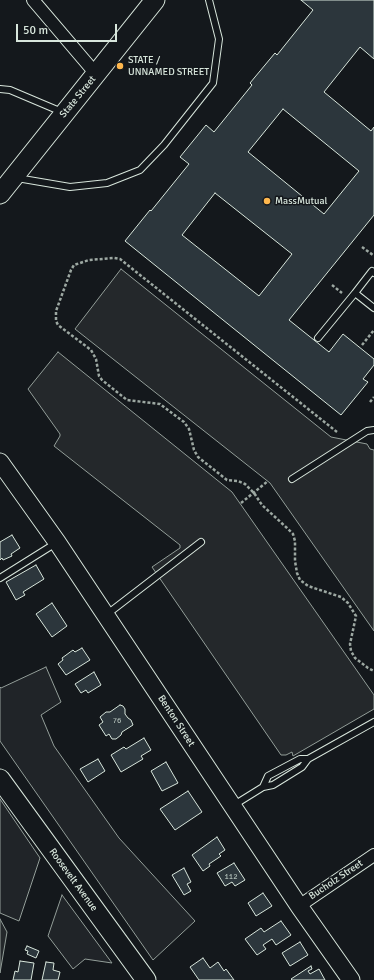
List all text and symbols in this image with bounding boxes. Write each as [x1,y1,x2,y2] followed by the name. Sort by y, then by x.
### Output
[18,16,119,42] scale bar
[23,23,48,38] text: 50 m
[128,54,209,78] place label: STATE / UNNAMED STREET
[115,61,125,71] marker: STATE / UNNAMED STREET
[57,74,99,120] street label: State Street
[275,195,327,207] place label: MassMutual
[262,196,272,206] marker: MassMutual
[155,693,197,749] street label: Benton Street
[113,716,121,726] house number: 76
[46,846,100,914] street label: Roosevelt Avenue
[307,857,365,903] street label: Bucholz Street
[225,872,237,882] house number: 112

